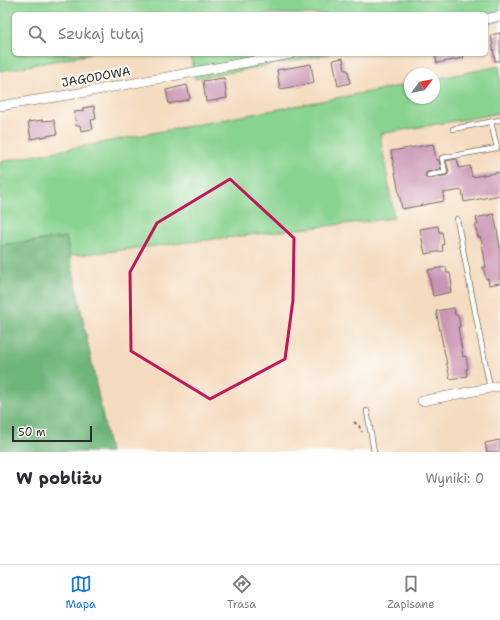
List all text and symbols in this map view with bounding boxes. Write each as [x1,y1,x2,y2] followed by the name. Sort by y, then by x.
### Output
[12,12,488,56] search box
[26,23,48,45] icon: search
[58,24,144,44] text: Szukaj tutaj
[60,63,132,91] street label: JAGODOWA
[404,68,440,104] north arrow
[12,424,92,443] scale bar
[18,425,46,440] text: 50 m
[16,467,102,489] text: W pobliżu
[425,470,484,487] text: Wyniki: 0
[66,573,96,612] tab: Mapa
[227,573,256,612] tab: Trasa
[387,573,434,612] tab: Zapisane

